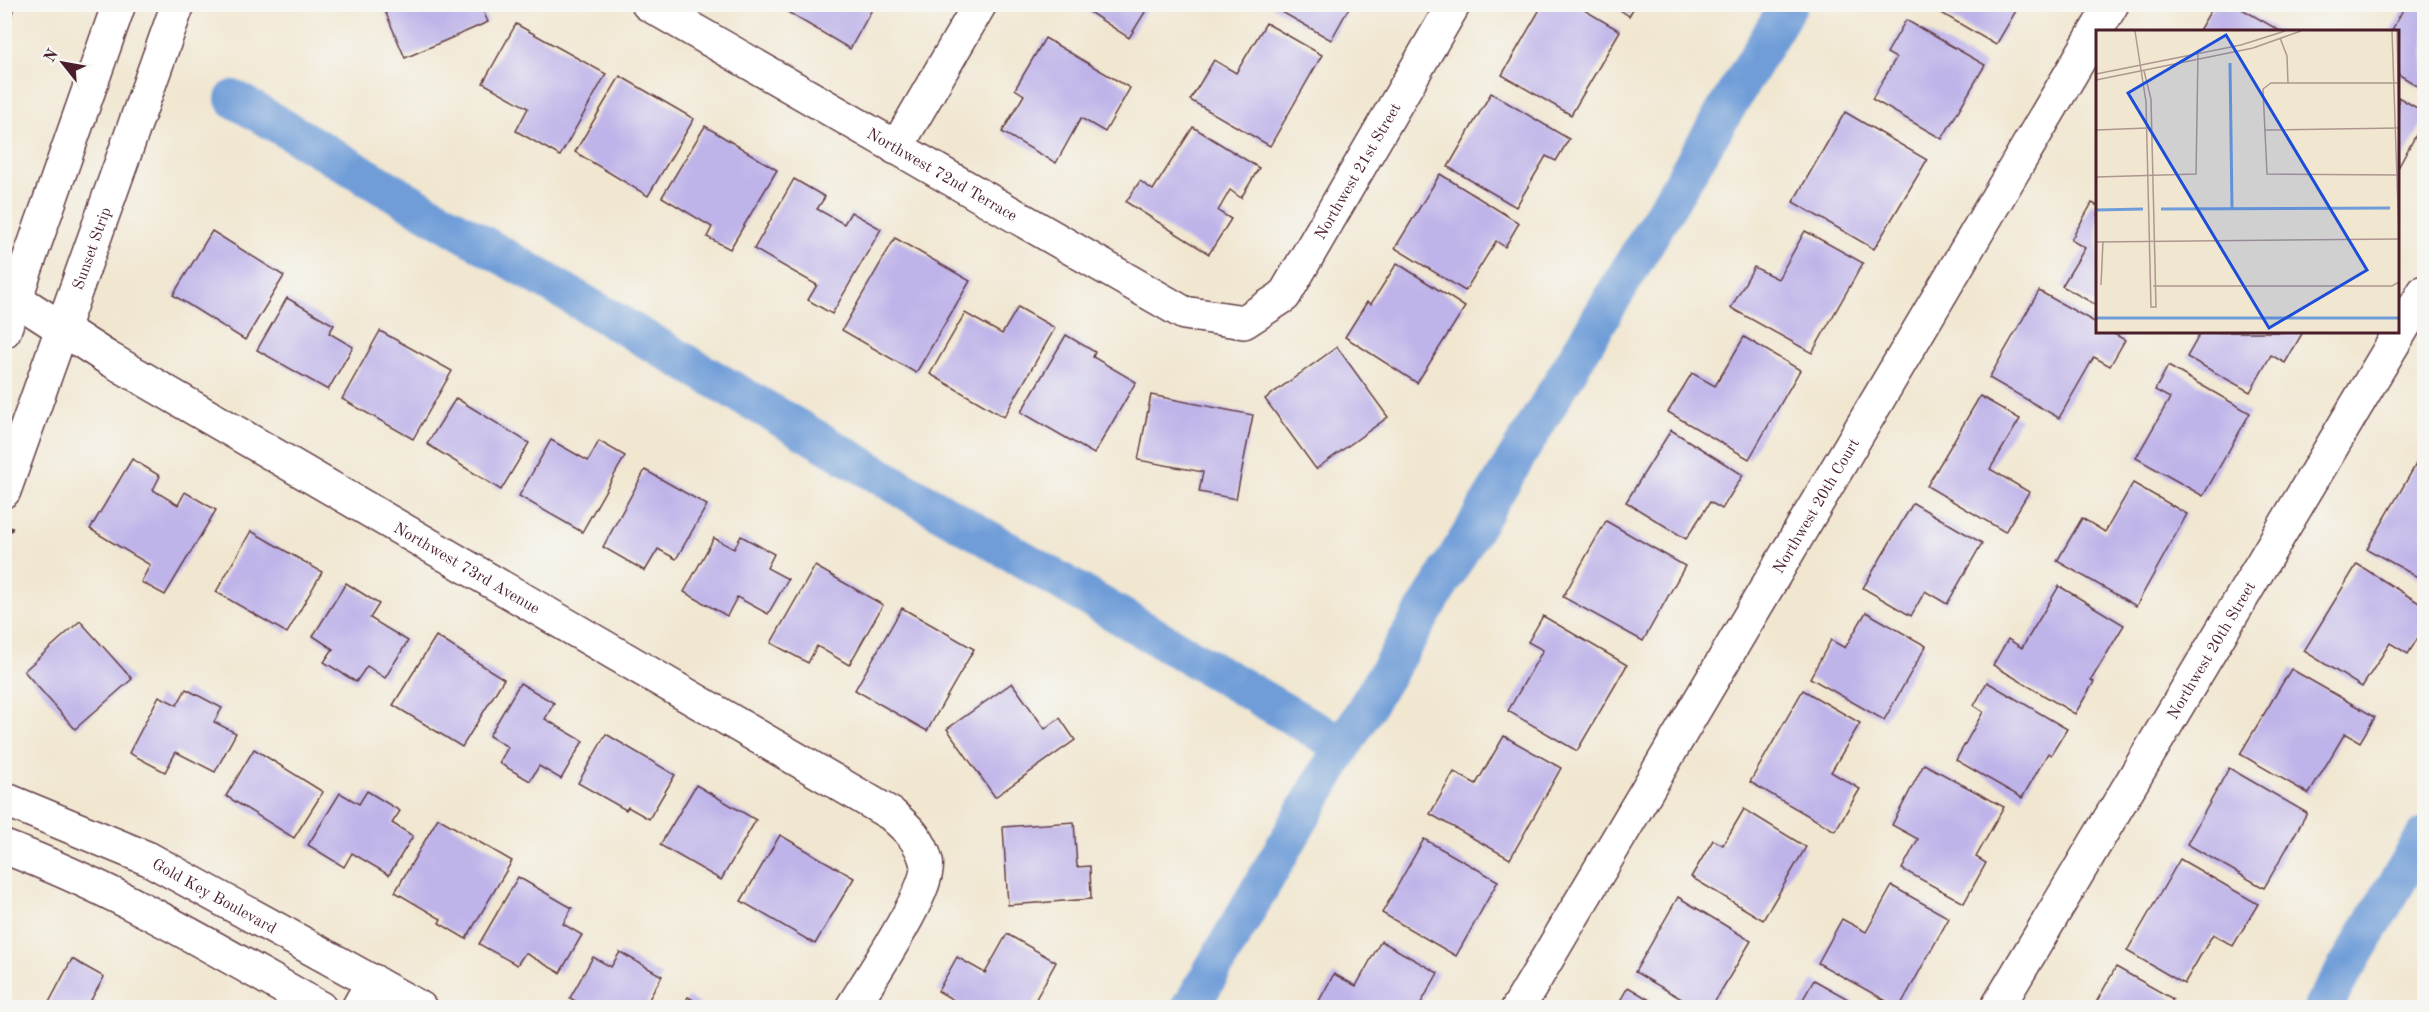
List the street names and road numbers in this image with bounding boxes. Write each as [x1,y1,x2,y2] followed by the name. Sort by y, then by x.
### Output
[1313,100,1405,243] street label: Northwest 21st Street
[864,126,1019,225] street label: Northwest 72nd Terrace
[71,205,115,292] street label: Sunset Strip
[1771,436,1863,577] street label: Northwest 20th Court
[390,520,542,618] street label: Northwest 73rd Avenue
[2165,579,2260,722] street label: Northwest 20th Street
[149,856,279,937] street label: Gold Key Boulevard

